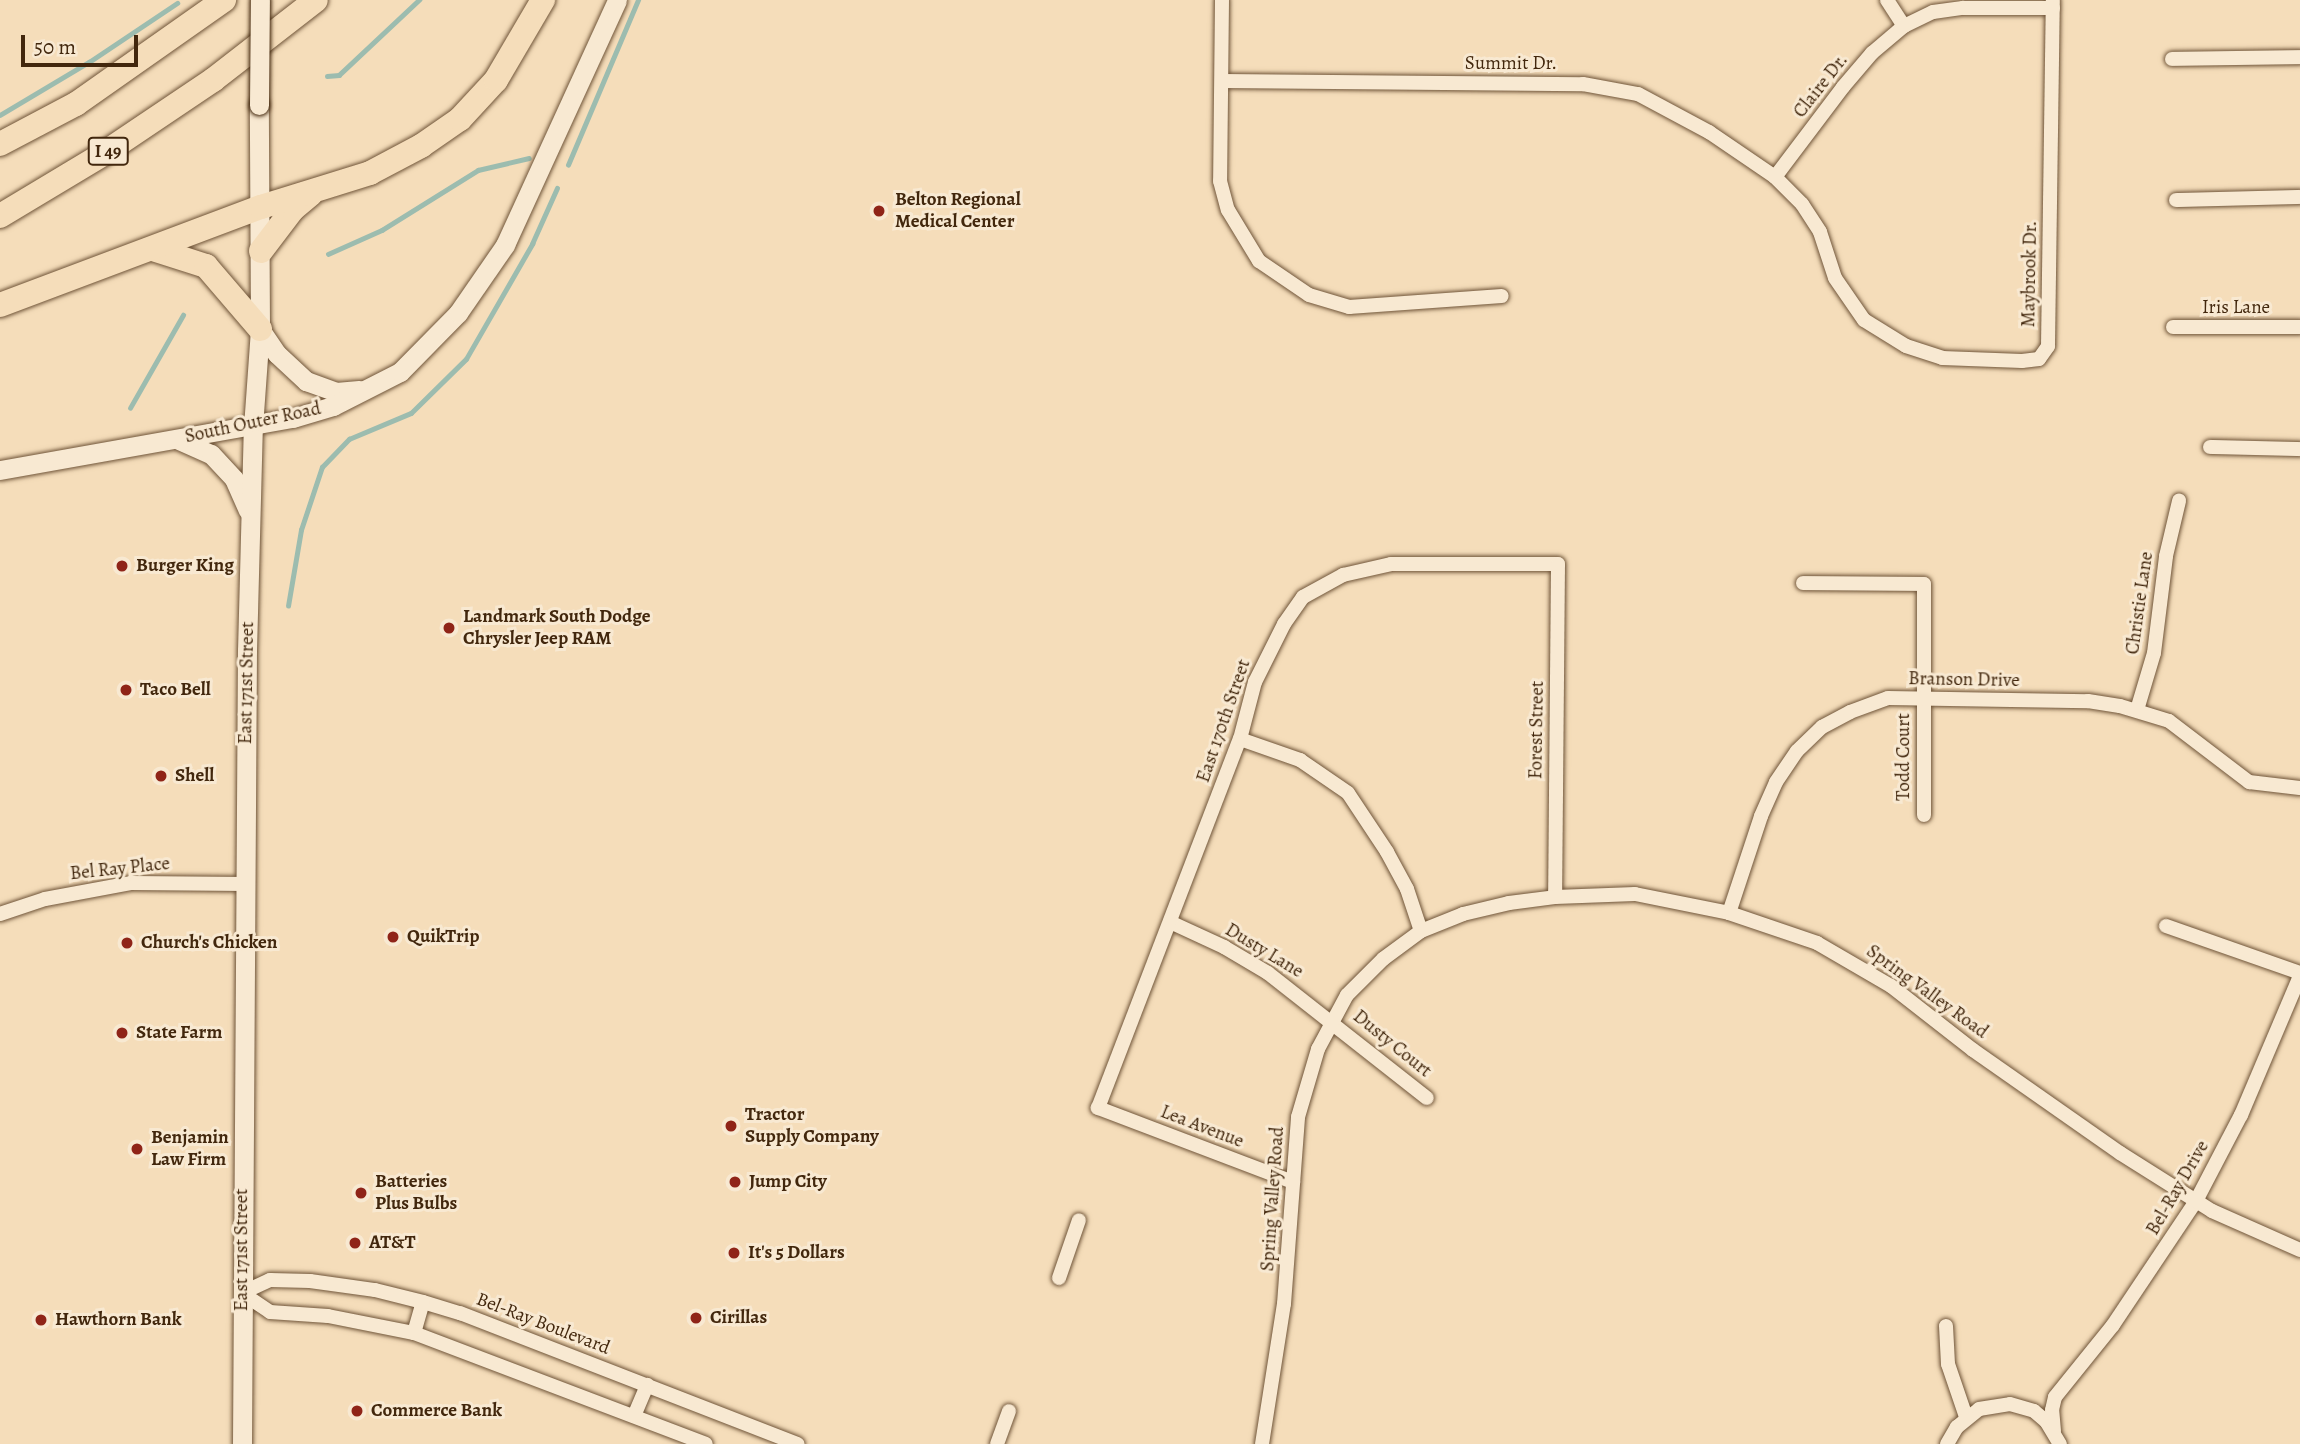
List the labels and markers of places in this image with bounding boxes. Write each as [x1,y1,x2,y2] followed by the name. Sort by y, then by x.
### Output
[895,189,1021,233] place label: Belton Regional Medical Center
[869,201,889,221] marker: Belton Regional Medical Center
[136,555,234,577] place label: Burger King
[114,558,130,574] marker: Burger King
[463,606,651,650] place label: Landmark South Dodge Chrysler Jeep RAM
[441,620,457,636] marker: Landmark South Dodge Chrysler Jeep RAM
[140,679,211,701] place label: Taco Bell
[118,682,134,698] marker: Taco Bell
[175,765,214,787] place label: Shell
[153,768,169,784] marker: Shell
[407,926,479,948] place label: QuikTrip
[385,929,401,945] marker: QuikTrip
[141,932,278,954] place label: Church's Chicken
[119,935,135,951] marker: Church's Chicken
[136,1022,222,1044] place label: State Farm
[114,1025,130,1041] marker: State Farm
[745,1104,879,1148] place label: Tractor Supply Company
[723,1118,739,1134] marker: Tractor Supply Company
[151,1127,229,1171] place label: Benjamin Law Firm
[129,1141,145,1157] marker: Benjamin Law Firm
[375,1171,457,1215] place label: Batteries Plus Bulbs
[749,1171,827,1193] place label: Jump City
[727,1174,743,1190] marker: Jump City
[353,1185,369,1201] marker: Batteries Plus Bulbs
[369,1232,415,1254] place label: AT&T
[347,1235,363,1251] marker: AT&T
[748,1242,845,1264] place label: It's 5 Dollars
[726,1245,742,1261] marker: It's 5 Dollars
[710,1307,767,1329] place label: Cirillas
[55,1309,182,1331] place label: Hawthorn Bank
[688,1310,704,1326] marker: Cirillas
[33,1312,49,1328] marker: Hawthorn Bank
[371,1400,502,1422] place label: Commerce Bank
[349,1403,365,1419] marker: Commerce Bank

